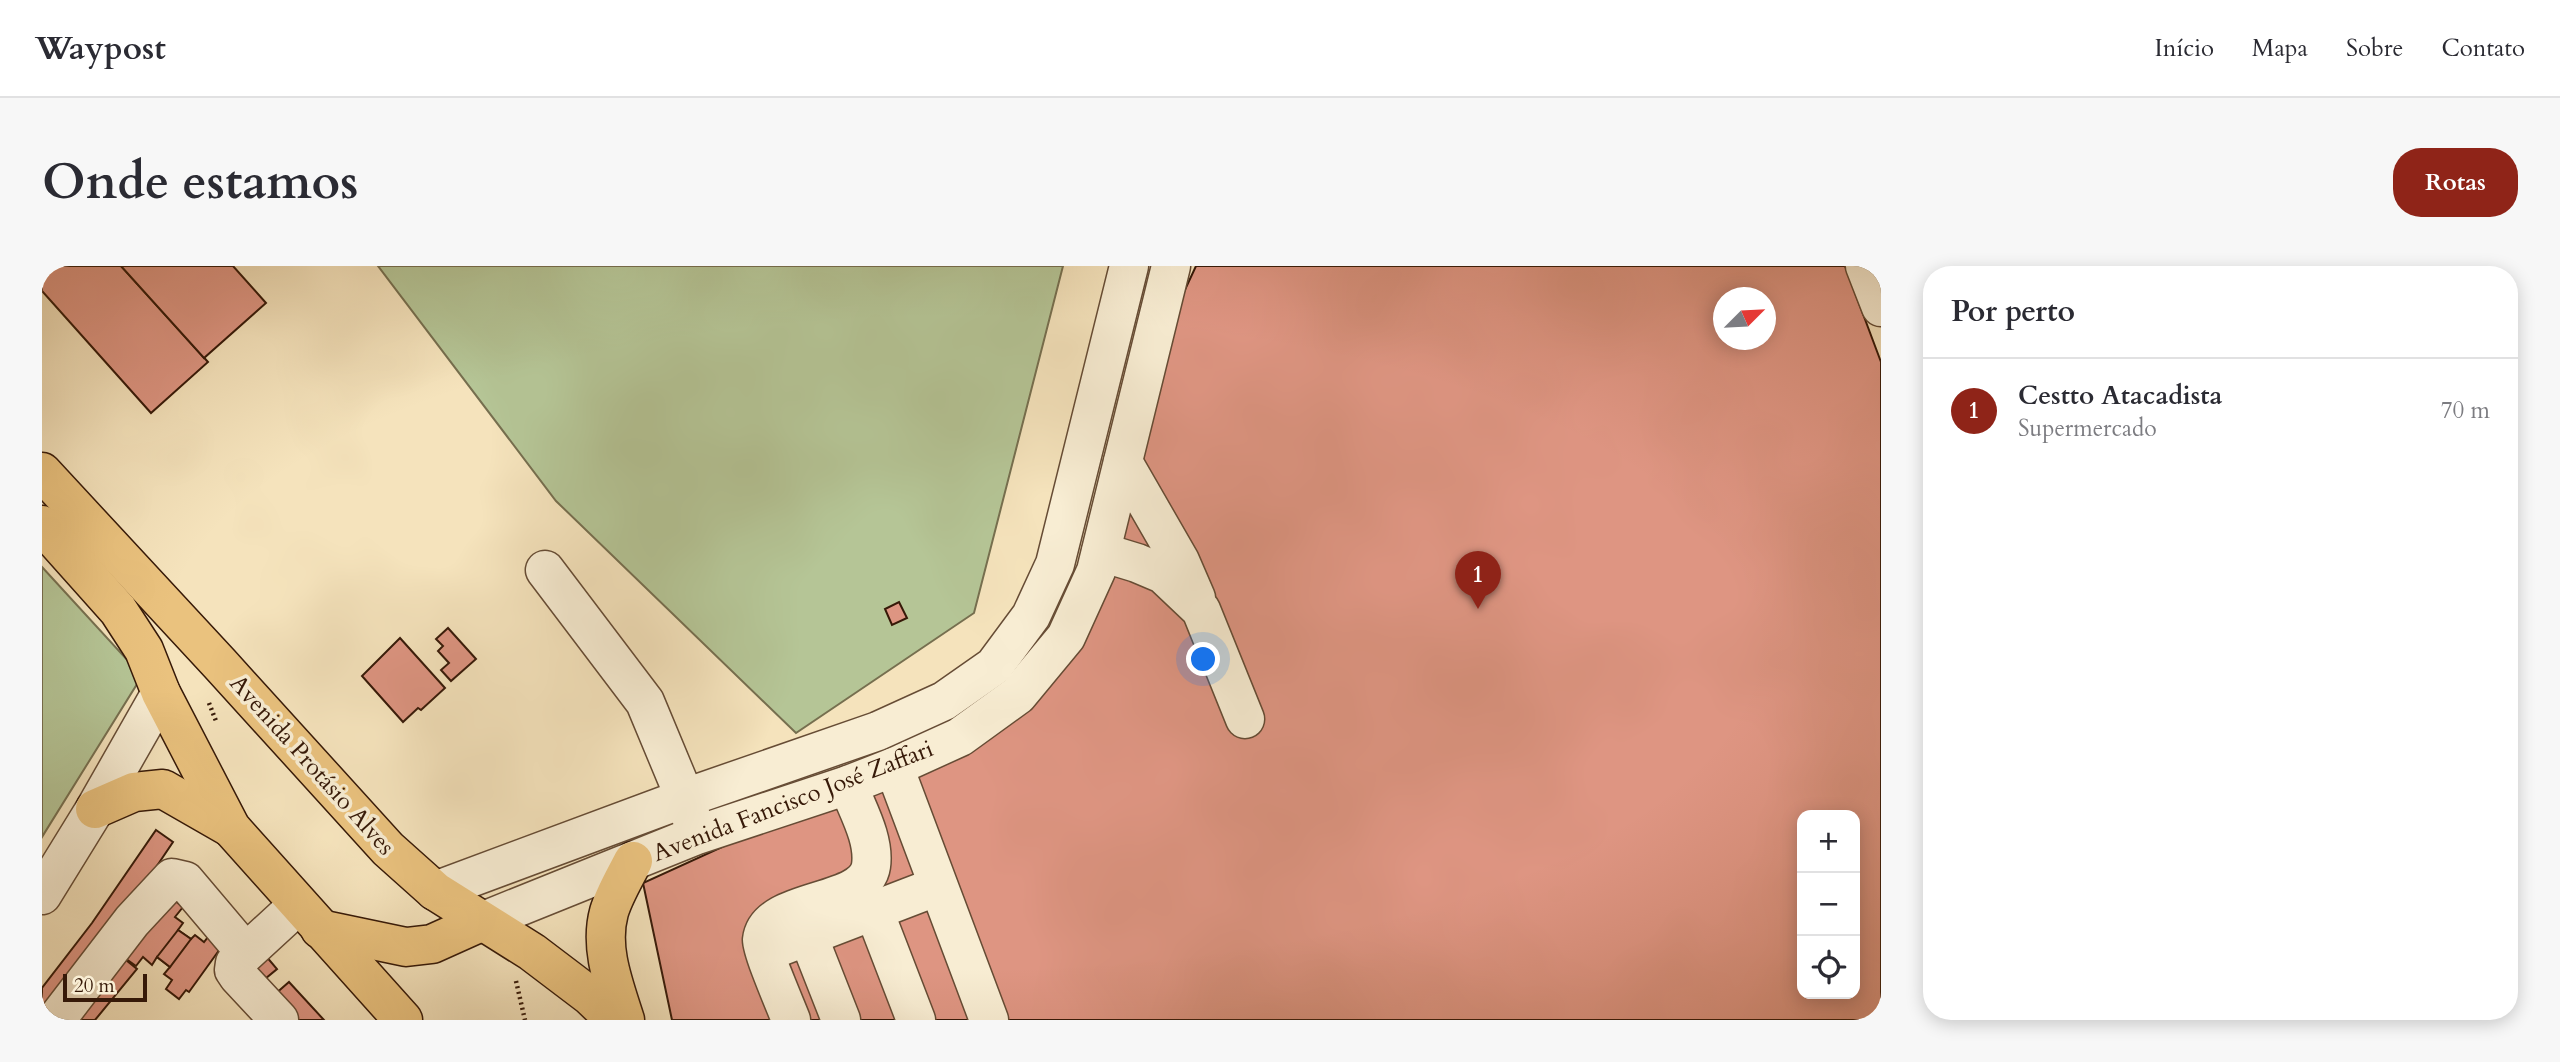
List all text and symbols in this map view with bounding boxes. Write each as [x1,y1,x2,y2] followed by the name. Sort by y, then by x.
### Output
[35,26,166,71] text: Waypost
[2155,32,2214,65] text: Início
[2252,32,2308,65] text: Mapa
[2346,32,2404,65] text: Sobre
[2442,32,2525,65] text: Contato
[2393,148,2518,217] button: Rotas
[42,149,358,216] text: Onde estamos
[1713,287,1776,350] north arrow
[1951,291,2075,332] text: Por perto
[2018,378,2222,413] text: Cestto Atacadista
[1968,395,1980,426] text: 1
[2441,395,2490,426] text: 70 m
[2018,413,2157,444] text: Supermercado
[1455,551,1501,609] pin: 1
[1186,642,1220,676] your location
[222,668,402,862] street label: Avenida Protásio Alves
[648,732,938,870] street label: Avenida Fancisco José Zaffari
[1797,810,1860,999] map controls
[1797,810,1860,873] button: +
[1797,873,1860,936] button: −
[1797,936,1860,999] button: locate
[63,971,147,1003] scale bar
[74,973,115,999] text: 20 m

